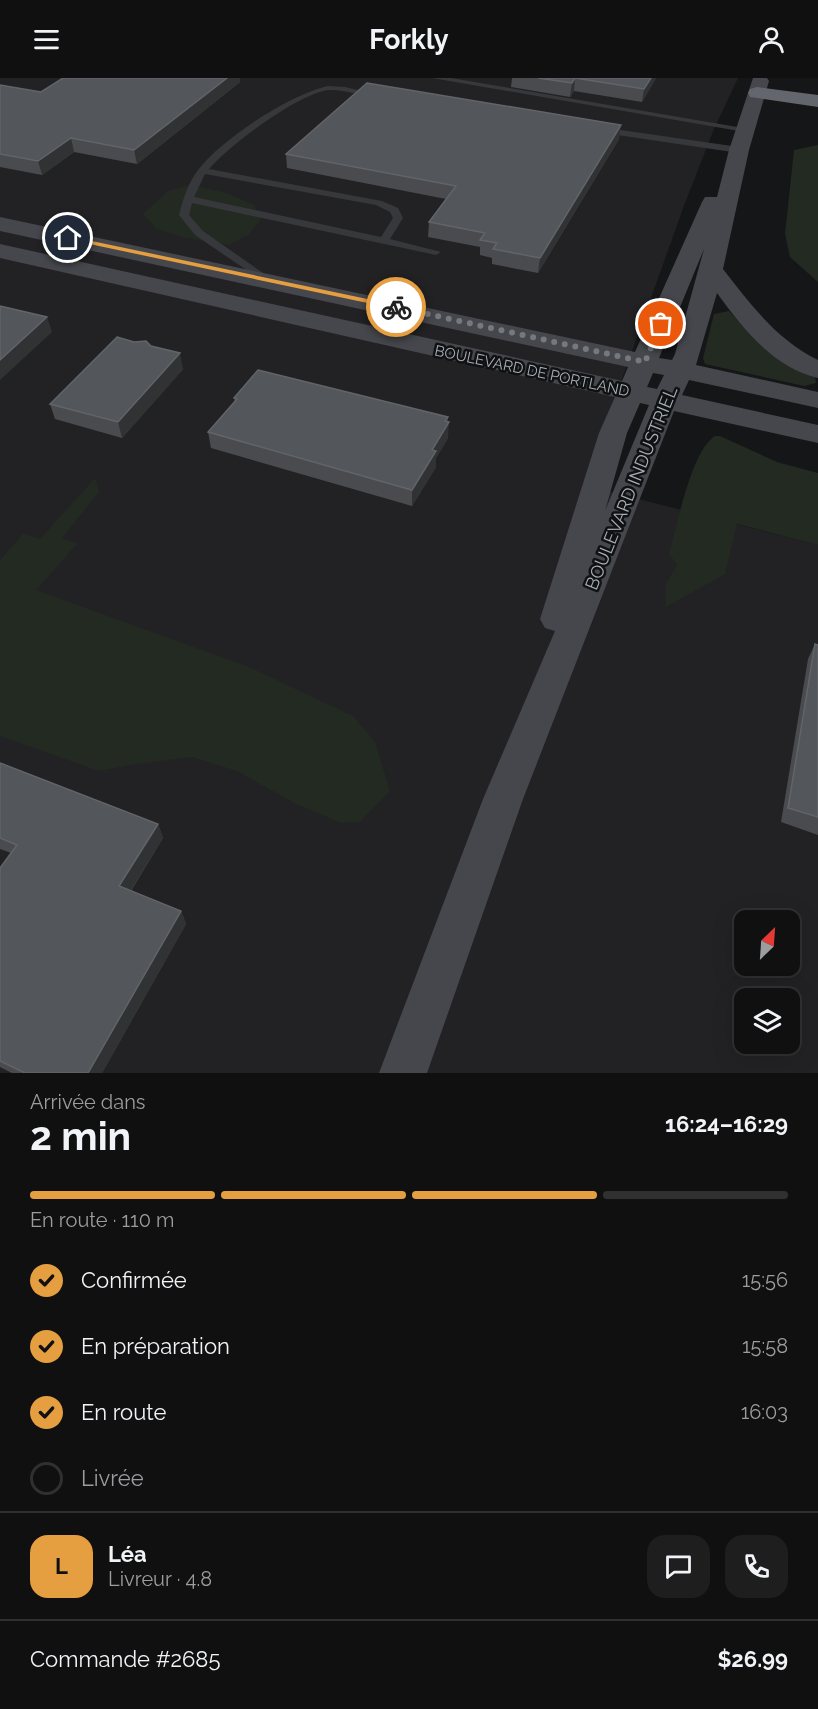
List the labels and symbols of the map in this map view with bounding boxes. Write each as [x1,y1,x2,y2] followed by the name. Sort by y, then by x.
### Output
[42,212,93,263] pin
[366,277,426,337] courier
[635,298,686,349] pin
[433,342,631,400] street label: BOULEVARD DE PORTLAND
[581,383,682,593] street label: BOULEVARD INDUSTRIEL
[734,910,800,976] north arrow

